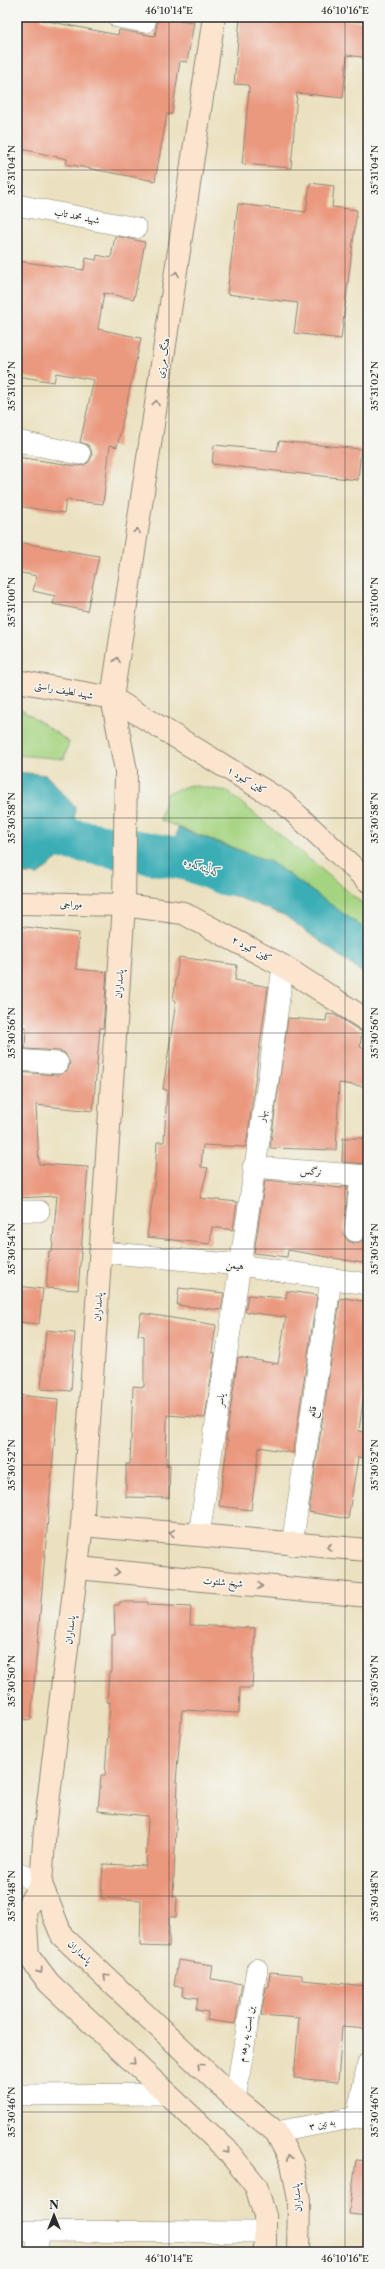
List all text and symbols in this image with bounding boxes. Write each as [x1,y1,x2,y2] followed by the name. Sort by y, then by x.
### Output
[145,4,193,17] text: 46°10'14"E
[321,4,369,17] text: 46°10'16"E
[5,145,18,195] text: 35°31'04"N
[368,145,381,195] text: 35°31'04"N
[53,205,101,227] street label: شهید محمد تاب
[171,271,179,277] one-way arrow
[153,337,174,379] street label: هنگ مرزی
[5,361,18,411] text: 35°31'02"N
[368,361,381,411] text: 35°31'02"N
[151,400,160,406] one-way arrow
[132,528,141,534] one-way arrow
[5,577,18,627] text: 35°31'00"N
[368,577,381,627] text: 35°31'00"N
[112,657,121,663] one-way arrow
[33,678,94,703] street label: شهید لطیف راستی
[225,763,269,797] street label: کلین کبود ۱
[5,792,18,844] text: 35°30'58"N
[368,792,381,844] text: 35°30'58"N
[182,854,224,880] water label: کەڵینەکەوە
[60,897,82,911] street label: میراجی
[230,933,274,965] street label: کلین کبود ۲
[112,968,128,999] street label: پاسداران
[5,1007,18,1059] text: 35°30'56"N
[368,1007,381,1059] text: 35°30'56"N
[255,1109,269,1124] street label: بهار
[300,1164,322,1179] street label: نرگس
[5,1223,18,1275] text: 35°30'54"N
[368,1223,381,1275] text: 35°30'54"N
[225,1257,245,1274] street label: هیمن
[91,1291,107,1322] street label: پاسداران
[212,1391,228,1409] street label: یاسر
[305,1405,322,1419] street label: قانع
[5,1439,18,1491] text: 35°30'52"N
[368,1439,381,1491] text: 35°30'52"N
[169,1528,175,1537] one-way arrow
[326,1543,332,1552] one-way arrow
[114,1567,120,1576] one-way arrow
[202,1574,244,1593] street label: شیخ شلتوت
[257,1581,263,1590] one-way arrow
[62,1614,79,1645] street label: پاسداران
[5,1655,18,1707] text: 35°30'50"N
[368,1655,381,1707] text: 35°30'50"N
[5,1870,18,1922] text: 35°30'48"N
[368,1870,381,1922] text: 35°30'48"N
[64,1937,96,1968] street label: پاسداران
[35,1967,42,1974] one-way arrow
[103,1975,110,1982] one-way arrow
[235,2005,260,2064] street label: بن بست به رهه م
[128,2057,136,2065] one-way arrow
[197,2063,205,2071] one-way arrow
[5,2086,18,2138] text: 35°30'46"N
[368,2086,381,2138] text: 35°30'46"N
[308,2115,336,2133] street label: به تین ۳
[223,2146,230,2154] one-way arrow
[286,2155,294,2163] one-way arrow
[289,2182,306,2213] street label: پاسداران
[34,2195,74,2235] north arrow
[49,2198,59,2212] text: N
[145,2252,193,2265] text: 46°10'14"E
[321,2252,369,2265] text: 46°10'16"E

